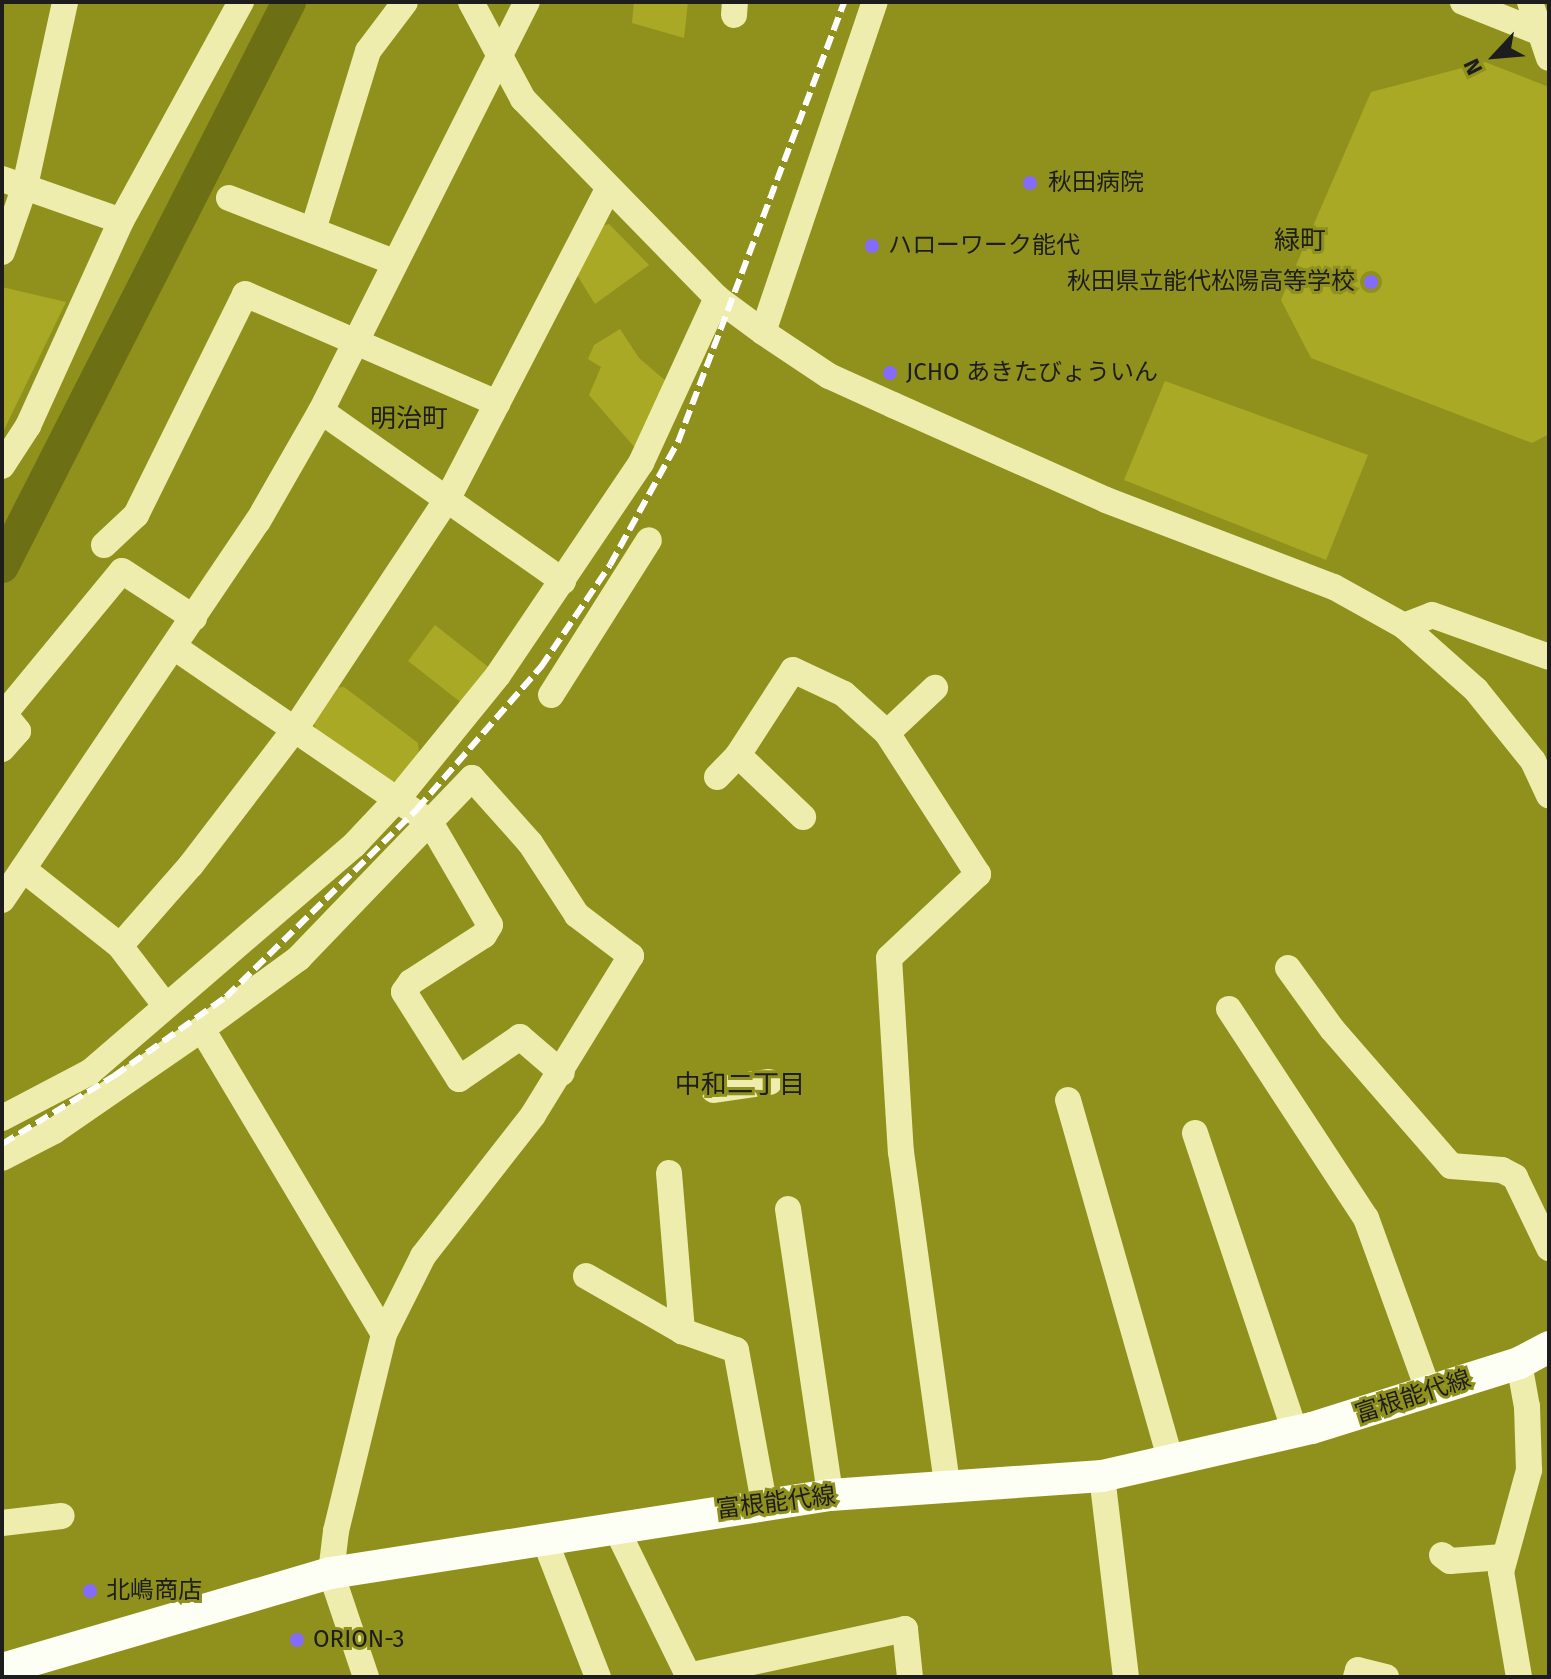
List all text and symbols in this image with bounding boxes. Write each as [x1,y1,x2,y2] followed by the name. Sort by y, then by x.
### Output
[1455,16,1535,96] north arrow
[1458,54,1488,79] text: N
[1048,169,1144,197] place label: 秋田病院
[1019,172,1041,194] marker: 秋田病院
[1274,225,1326,257] district label: 緑町
[888,232,1080,260] place label: ハローワーク能代
[863,237,881,255] marker: ハローワーク能代
[1067,268,1355,296] place label: 秋田県立能代松陽高等学校
[1362,273,1380,291] marker: 秋田県立能代松陽高等学校
[906,359,1158,387] place label: JCHO あきたびょういん
[881,364,899,382] marker: JCHO あきたびょういん
[370,403,448,435] district label: 明治町
[675,1069,805,1101] district label: 中和二丁目
[1351,1365,1475,1429] street label: 富根能代線
[715,1481,837,1525] street label: 富根能代線
[106,1577,202,1605] place label: 北嶋商店
[81,1582,99,1600] marker: 北嶋商店
[313,1626,404,1654] place label: ORION-3
[288,1631,306,1649] marker: ORION-3

